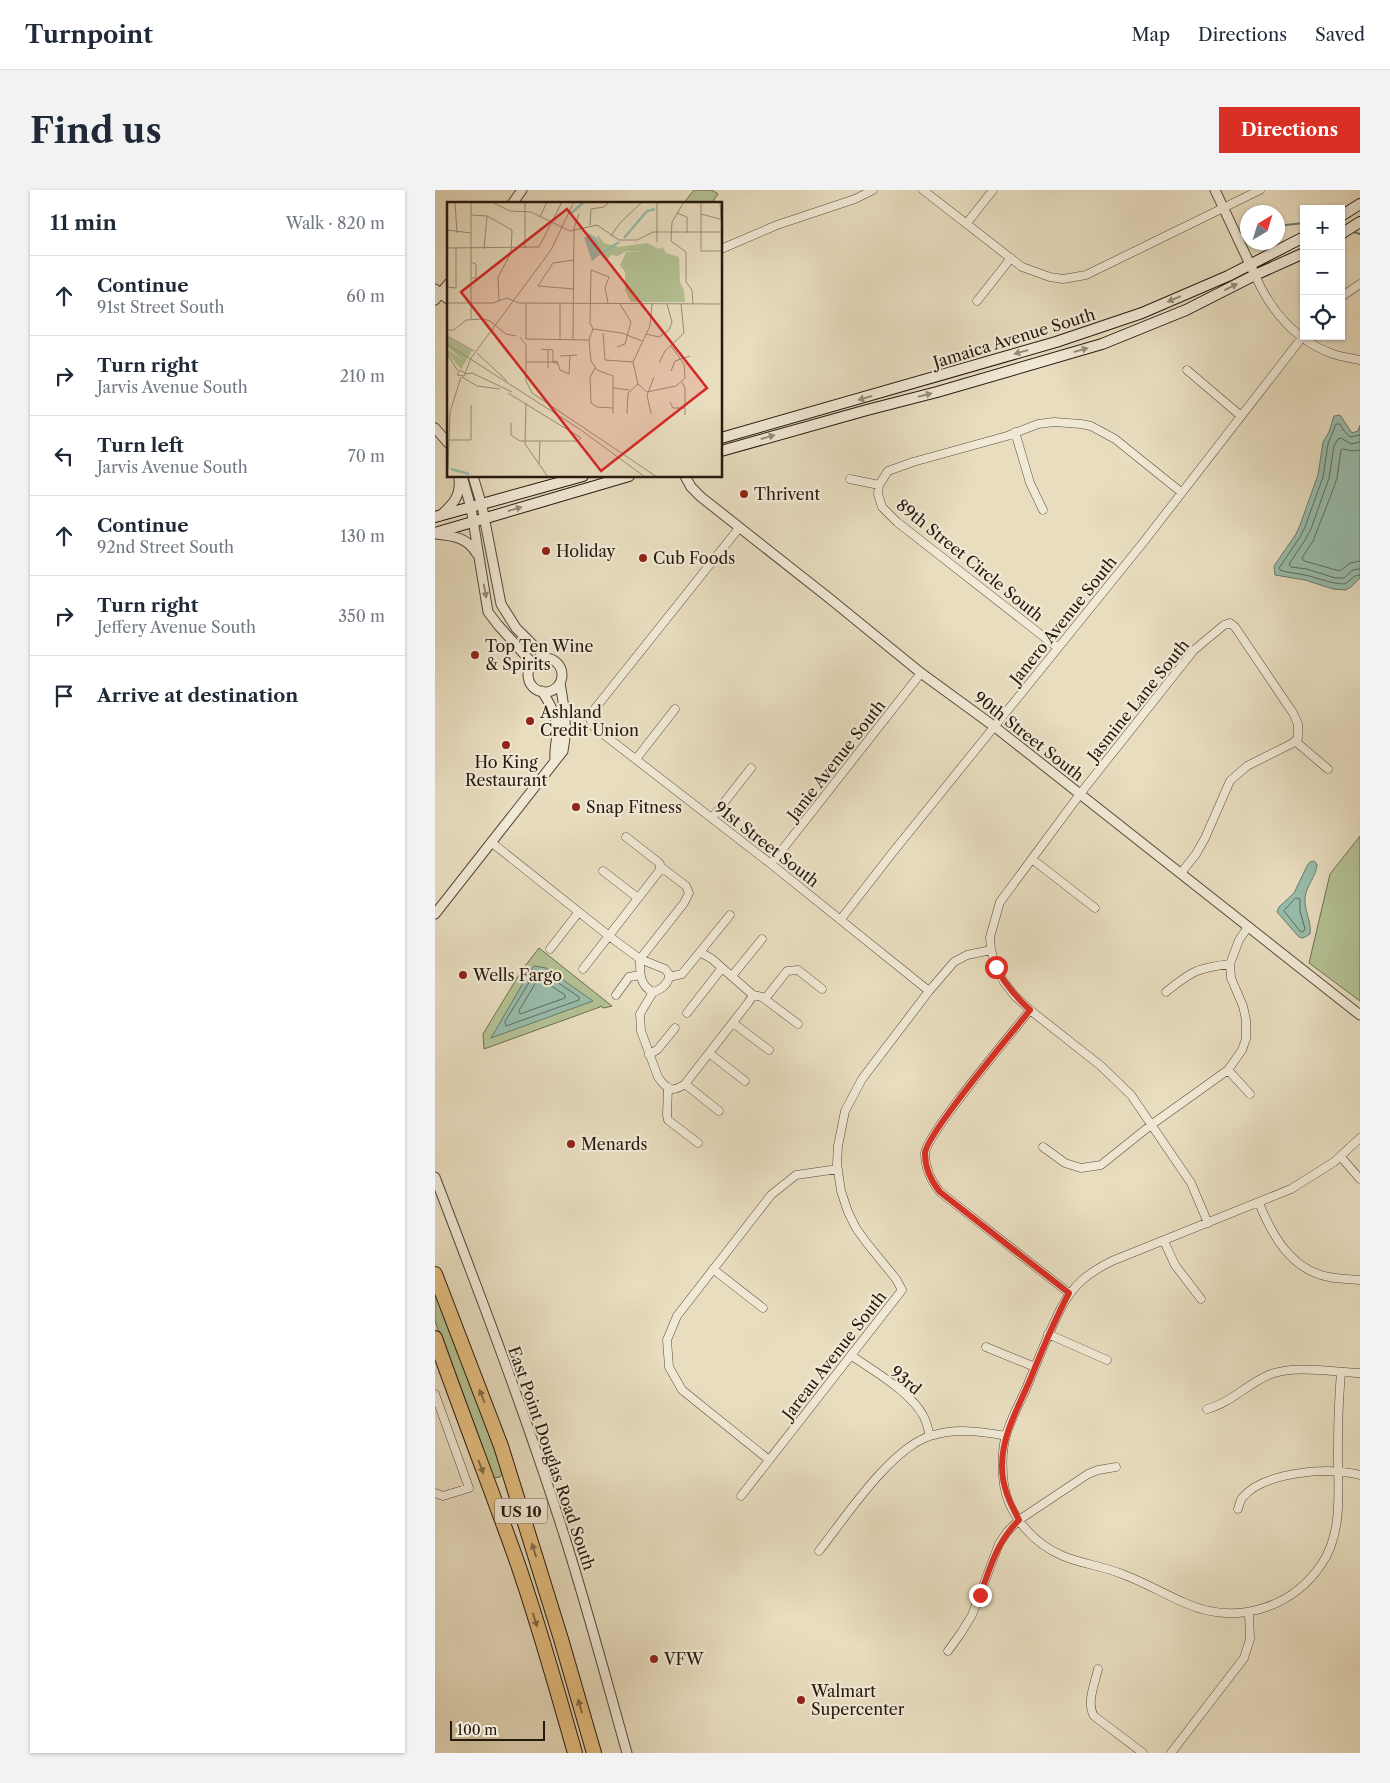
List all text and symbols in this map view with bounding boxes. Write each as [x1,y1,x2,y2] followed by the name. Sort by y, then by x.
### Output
[25,20,153,49] text: Turnpoint
[1131,24,1170,46] text: Map
[1198,24,1287,46] text: Directions
[1315,24,1365,46] text: Saved
[1219,107,1360,153] button: Directions
[30,109,162,152] text: Find us
[447,202,723,478] inset map
[1240,205,1285,250] north arrow
[1300,205,1345,340] map controls
[1300,205,1345,250] button: +
[50,210,117,235] text: 11 min
[286,213,385,233] text: Walk · 820 m
[1300,250,1345,295] button: −
[97,274,189,297] text: Continue
[50,282,78,310] icon: ahead
[1223,283,1238,291] one-way arrow
[346,286,385,306] text: 60 m
[1300,295,1345,340] button: locate
[1167,296,1182,304] one-way arrow
[97,297,224,317] text: 91st Street South
[928,304,1097,373] street label: Jamaica Avenue South
[1074,345,1089,353] one-way arrow
[1013,348,1029,356] one-way arrow
[97,354,198,377] text: Turn right
[50,362,78,390] icon: right
[340,366,385,386] text: 210 m
[97,377,248,397] text: Jarvis Avenue South
[917,391,933,399] one-way arrow
[858,394,873,402] one-way arrow
[761,433,776,441] one-way arrow
[97,434,184,457] text: Turn left
[50,442,78,470] icon: left
[348,446,385,466] text: 70 m
[97,457,248,477] text: Jarvis Avenue South
[754,484,821,504] place label: Thrivent
[738,488,750,500] marker: Thrivent
[892,495,1048,625] street label: 89th Street Circle South
[508,505,523,513] one-way arrow
[97,514,189,537] text: Continue
[50,522,78,550] icon: ahead
[340,526,385,546] text: 130 m
[97,537,234,557] text: 92nd Street South
[556,541,617,561] place label: Holiday
[540,545,552,557] marker: Holiday
[653,548,735,568] place label: Cub Foods
[637,552,649,564] marker: Cub Foods
[1003,552,1121,690] street label: Janero Avenue South
[481,583,489,599] one-way arrow
[97,594,198,617] text: Turn right
[50,602,78,630] icon: right
[338,606,385,626] text: 350 m
[97,617,256,637] text: Jeffery Avenue South
[1081,635,1193,767] street label: Jasmine Lane South
[485,636,593,674] place label: Top Ten Wine & Spirits
[469,649,481,661] marker: Top Ten Wine & Spirits
[50,682,78,710] icon: arrive
[97,684,298,707] text: Arrive at destination
[970,687,1088,785] street label: 90th Street South
[781,696,889,827] street label: Janie Avenue South
[539,702,639,740] place label: Ashland Credit Union
[524,715,536,727] marker: Ashland Credit Union
[500,739,512,751] marker: Ho King Restaurant
[465,752,547,790] place label: Ho King Restaurant
[586,797,682,817] place label: Snap Fitness
[711,797,823,891] street label: 91st Street South
[570,801,582,813] marker: Snap Fitness
[985,956,1008,979] route start
[472,965,562,985] place label: Wells Fargo
[457,969,469,981] marker: Wells Fargo
[581,1134,647,1154] place label: Menards
[565,1138,577,1150] marker: Menards
[776,1287,890,1426] street label: Jareau Avenue South
[504,1344,600,1572] street label: East Point Douglas Road South
[886,1361,926,1399] street label: 93rd
[478,1389,485,1404] one-way arrow
[478,1459,485,1474] one-way arrow
[495,1498,547,1524] road number: US 10
[529,1543,537,1558] one-way arrow
[969,1584,992,1607] route end
[531,1613,539,1628] one-way arrow
[663,1649,704,1669] place label: VFW
[648,1653,660,1665] marker: VFW
[810,1681,905,1719] place label: Walmart Supercenter
[795,1694,807,1706] marker: Walmart Supercenter
[576,1699,584,1714] one-way arrow
[450,1718,545,1741] scale bar
[457,1721,497,1739] text: 100 m

